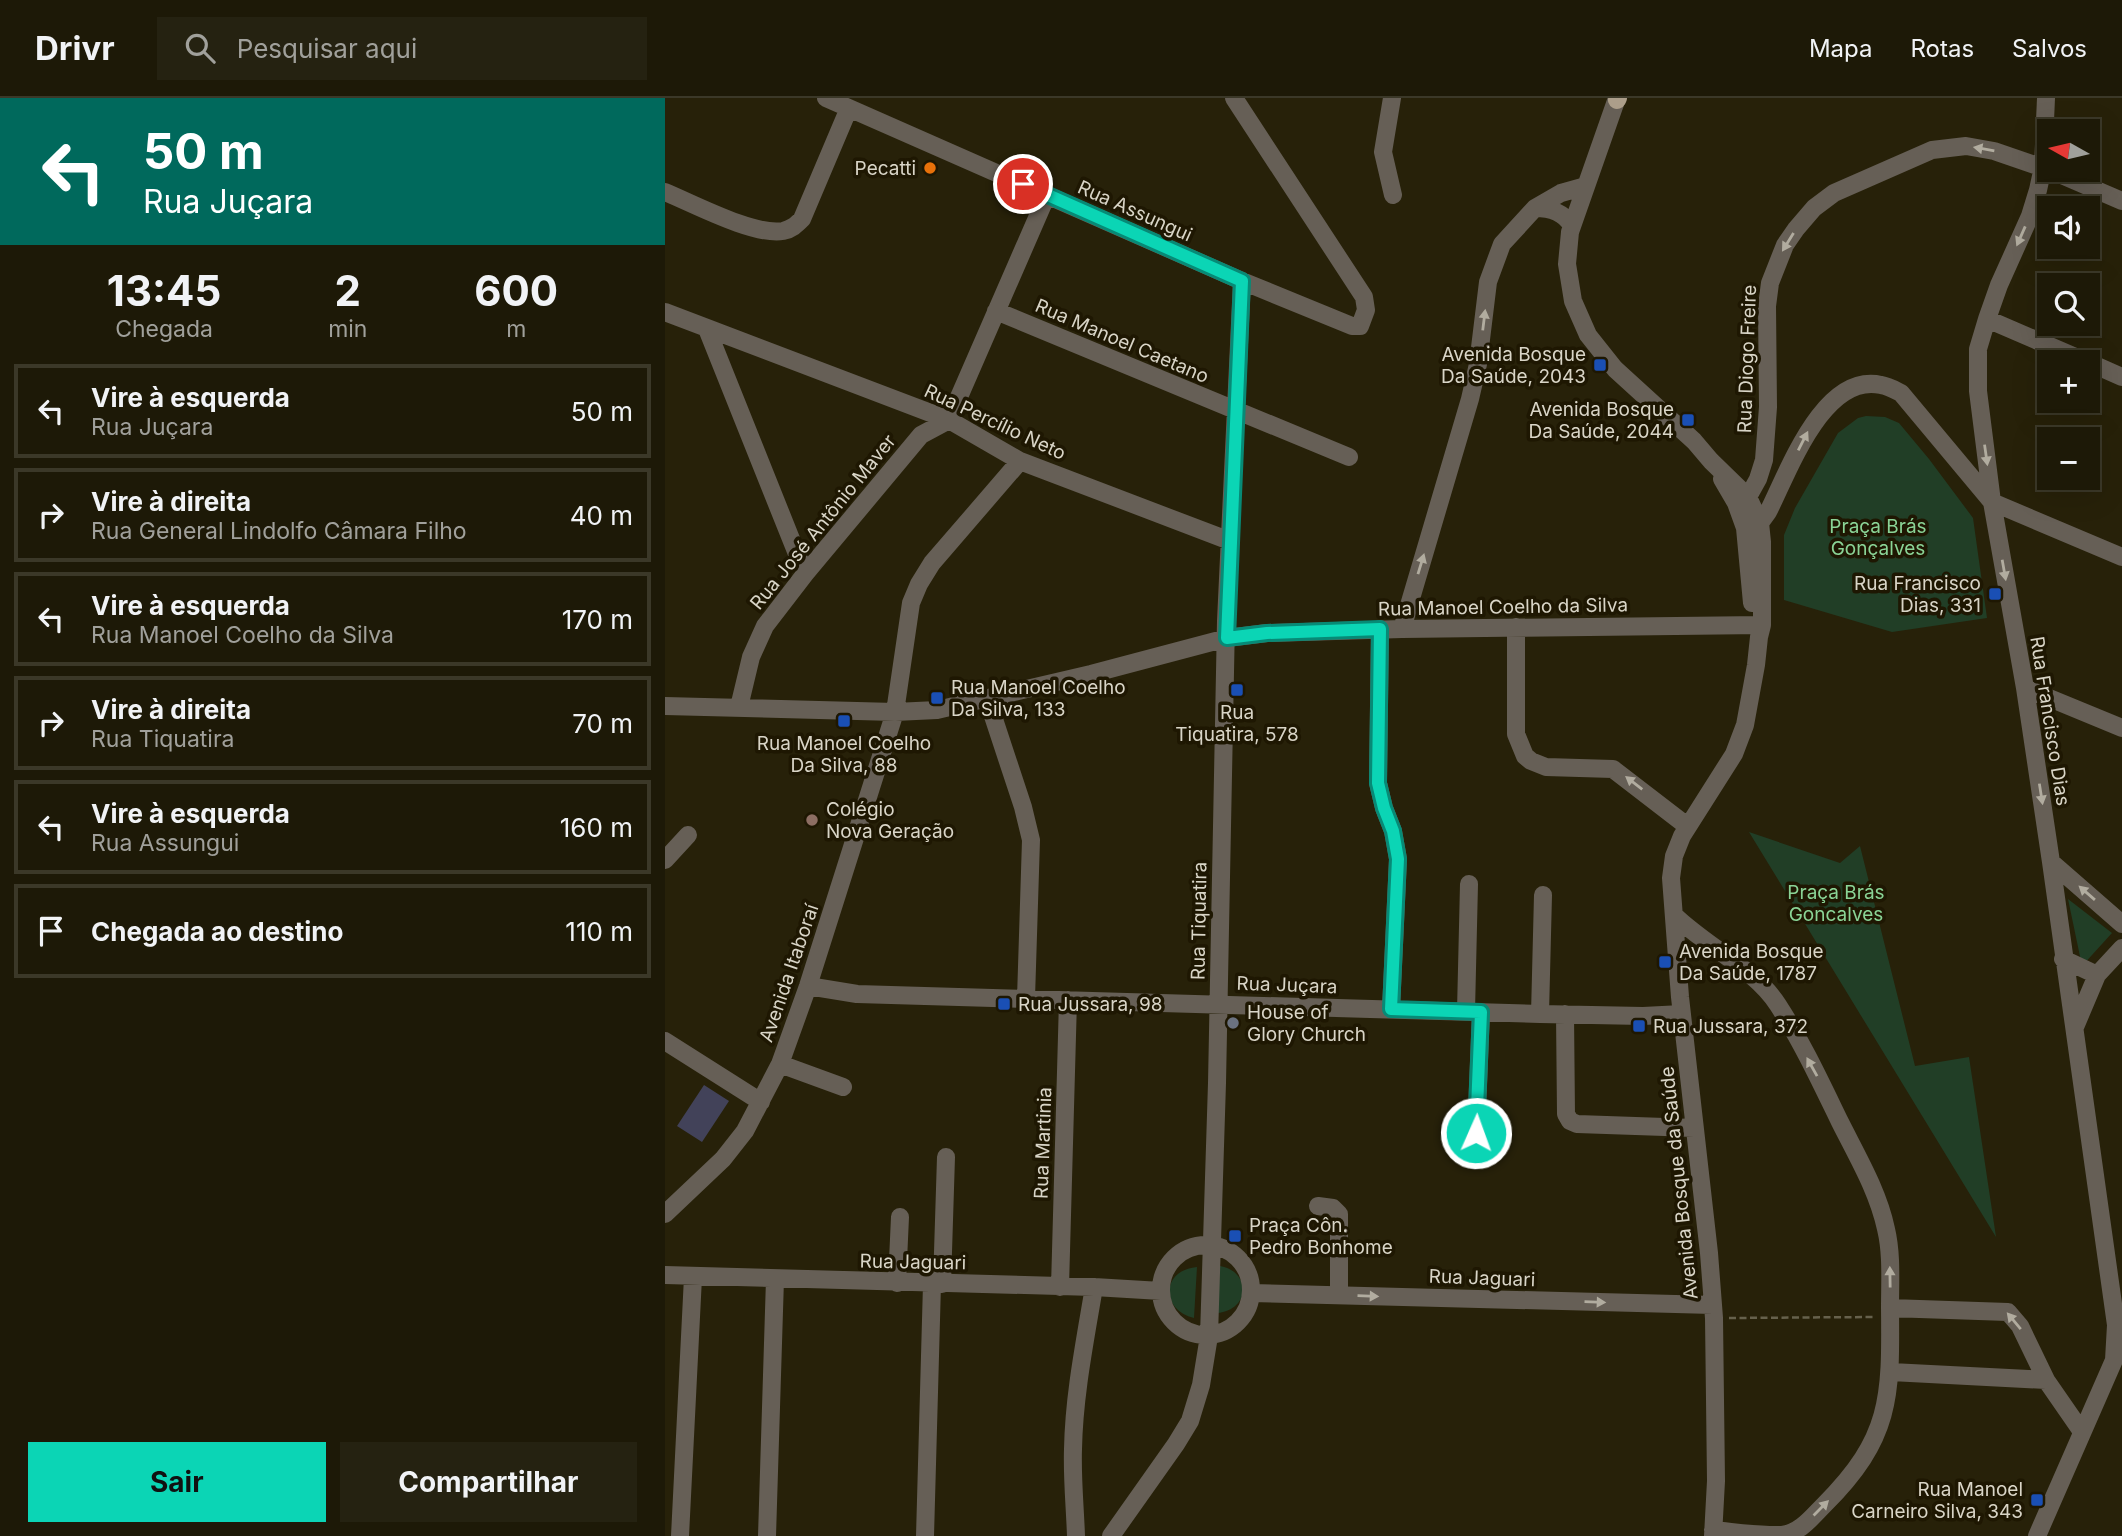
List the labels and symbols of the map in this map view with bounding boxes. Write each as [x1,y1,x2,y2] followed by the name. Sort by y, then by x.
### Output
[2037,119,2100,182] north arrow
[1973,144,1995,155] one-way arrow
[993,154,1053,214] pin
[855,157,916,180] place label: Pecatti
[922,160,938,176] marker: Pecatti
[1074,176,1196,246] street label: Rua Assungui
[2015,226,2027,246] one-way arrow
[1781,232,1794,251] one-way arrow
[1733,284,1761,434] street label: Rua Diogo Freire
[1032,294,1212,388] street label: Rua Manoel Caetano
[1478,309,1489,331] one-way arrow
[1441,343,1586,388] place label: Avenida Bosque Da Saúde, 2043
[1592,357,1608,373] marker: Avenida Bosque Da Saúde, 2043
[921,379,1069,465] street label: Rua Percílio Neto
[1529,398,1674,443] place label: Avenida Bosque Da Saúde, 2044
[1680,412,1696,428] marker: Avenida Bosque Da Saúde, 2044
[745,430,901,614] street label: Rua José Antônio Maver
[1798,431,1809,451] one-way arrow
[1980,444,1991,466] one-way arrow
[1829,515,1927,560] park label: Praça Brás Gonçalves
[1417,553,1427,574] one-way arrow
[1999,559,2010,581] one-way arrow
[1854,572,1981,617] place label: Rua Francisco Dias, 331
[1987,586,2003,602] marker: Rua Francisco Dias, 331
[1378,593,1628,621] street label: Rua Manoel Coelho da Silva
[2025,635,2075,807] street label: Rua Francisco Dias
[951,676,1126,721] place label: Rua Manoel Coelho Da Silva, 133
[1229,682,1245,698] marker: Rua Tiquatira, 578
[929,690,945,706] marker: Rua Manoel Coelho Da Silva, 133
[1175,701,1299,746] place label: Rua Tiquatira, 578
[836,713,852,729] marker: Rua Manoel Coelho Da Silva, 88
[757,732,931,777] place label: Rua Manoel Coelho Da Silva, 88
[1625,777,1643,791] one-way arrow
[2036,783,2047,805] one-way arrow
[826,798,954,843] place label: Colégio Nova Geração
[804,812,820,828] marker: Colégio Nova Geração
[1186,862,1212,980] street label: Rua Tiquatira
[1787,881,1885,926] park label: Praça Brás Goncalves
[2078,886,2095,901] one-way arrow
[755,901,824,1045] street label: Avenida Itaboraí
[1679,940,1823,985] place label: Avenida Bosque Da Saúde, 1787
[1657,954,1673,970] marker: Avenida Bosque Da Saúde, 1787
[1236,972,1338,998] street label: Rua Juçara
[1018,993,1162,1016] place label: Rua Jussara, 98
[996,996,1012,1012] marker: Rua Jussara, 98
[1247,1001,1366,1046] place label: House of Glory Church
[1225,1015,1241,1031] marker: House of Glory Church
[1653,1015,1808,1038] place label: Rua Jussara, 372
[1631,1018,1647,1034] marker: Rua Jussara, 372
[1806,1057,1818,1076] one-way arrow
[1655,1065,1703,1301] street label: Avenida Bosque da Saúde
[1030,1087,1056,1199] street label: Rua Martinia
[1439,1096,1513,1170] position arrow
[1249,1214,1393,1259] place label: Praça Côn. Pedro Bonhome
[1227,1228,1243,1244] marker: Praça Côn. Pedro Bonhome
[860,1250,966,1274] street label: Rua Jaguari
[1428,1265,1536,1291] street label: Rua Jaguari
[1884,1266,1896,1288] one-way arrow
[1357,1290,1379,1301] one-way arrow
[1584,1297,1606,1308] one-way arrow
[2007,1312,2022,1330] one-way arrow
[1851,1478,2023,1523] place label: Rua Manoel Carneiro Silva, 343
[2029,1492,2045,1508] marker: Rua Manoel Carneiro Silva, 343
[1812,1499,1829,1516] one-way arrow

